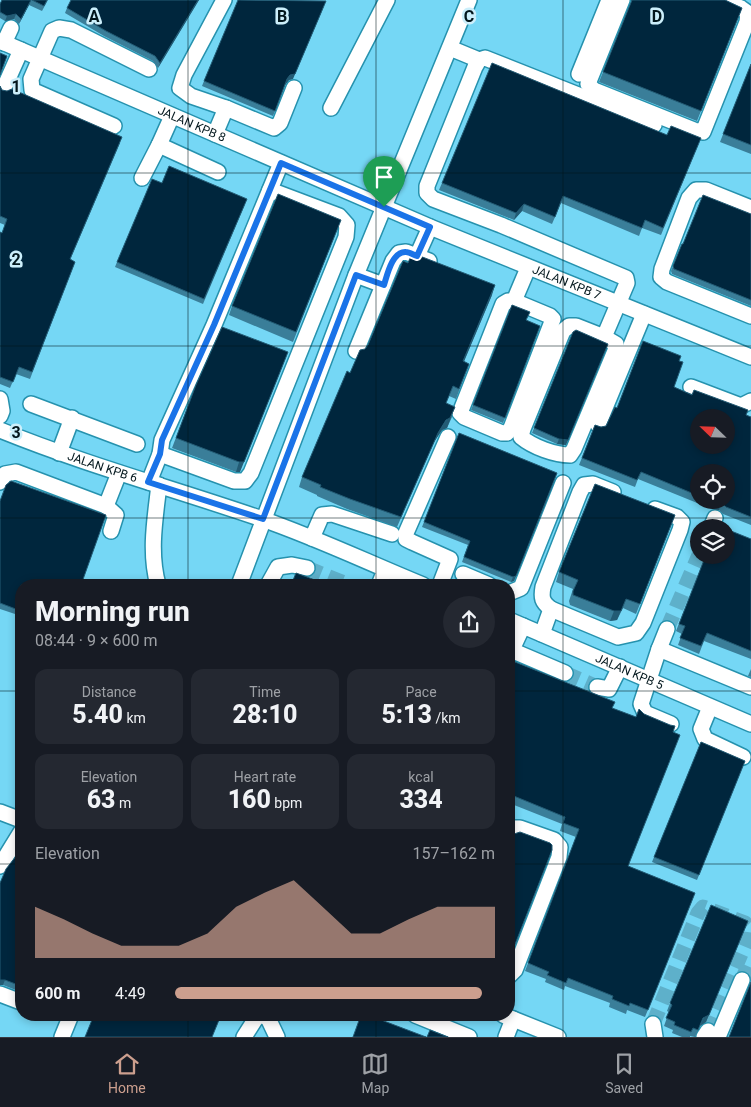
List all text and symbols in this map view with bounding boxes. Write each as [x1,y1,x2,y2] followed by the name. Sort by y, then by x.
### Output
[89,7,100,26] text: A
[277,7,287,26] text: B
[464,7,474,26] text: C
[652,7,662,26] text: D
[11,77,21,96] text: 1
[156,103,228,145] street label: JALAN KPB 8
[363,156,405,207] pin
[370,163,398,191] icon: arrive
[11,250,21,269] text: 2
[530,262,603,303] street label: JALAN KPB 7
[690,409,735,454] north arrow
[690,409,735,564] map controls
[11,423,21,442] text: 3
[66,449,139,485] street label: JALAN KPB 6
[690,464,735,509] button: locate
[690,519,735,564] button: layers
[35,595,190,628] text: Morning run
[443,596,495,648] button: share
[35,631,157,650] text: 08:44 · 9 × 600 m
[593,651,666,693] street label: JALAN KPB 5
[82,684,136,700] text: Distance
[249,684,281,700] text: Time
[405,684,437,700] text: Pace
[72,700,123,729] text: 5.40
[233,700,297,729] text: 28:10
[381,700,432,729] text: 5:13
[123,710,146,726] text: km
[432,710,461,726] text: /km
[81,769,137,785] text: Elevation
[234,769,296,785] text: Heart rate
[408,769,434,785] text: kcal
[87,785,116,814] text: 63
[228,785,271,814] text: 160
[399,785,443,814] text: 334
[116,795,131,811] text: m
[271,795,302,811] text: bpm
[35,844,100,863] text: Elevation
[413,844,495,863] text: 157–162 m
[35,984,80,1003] text: 600 m
[115,984,146,1003] text: 4:49
[108,1050,146,1096] tab: Home
[361,1050,389,1096] tab: Map
[605,1050,643,1096] tab: Saved

